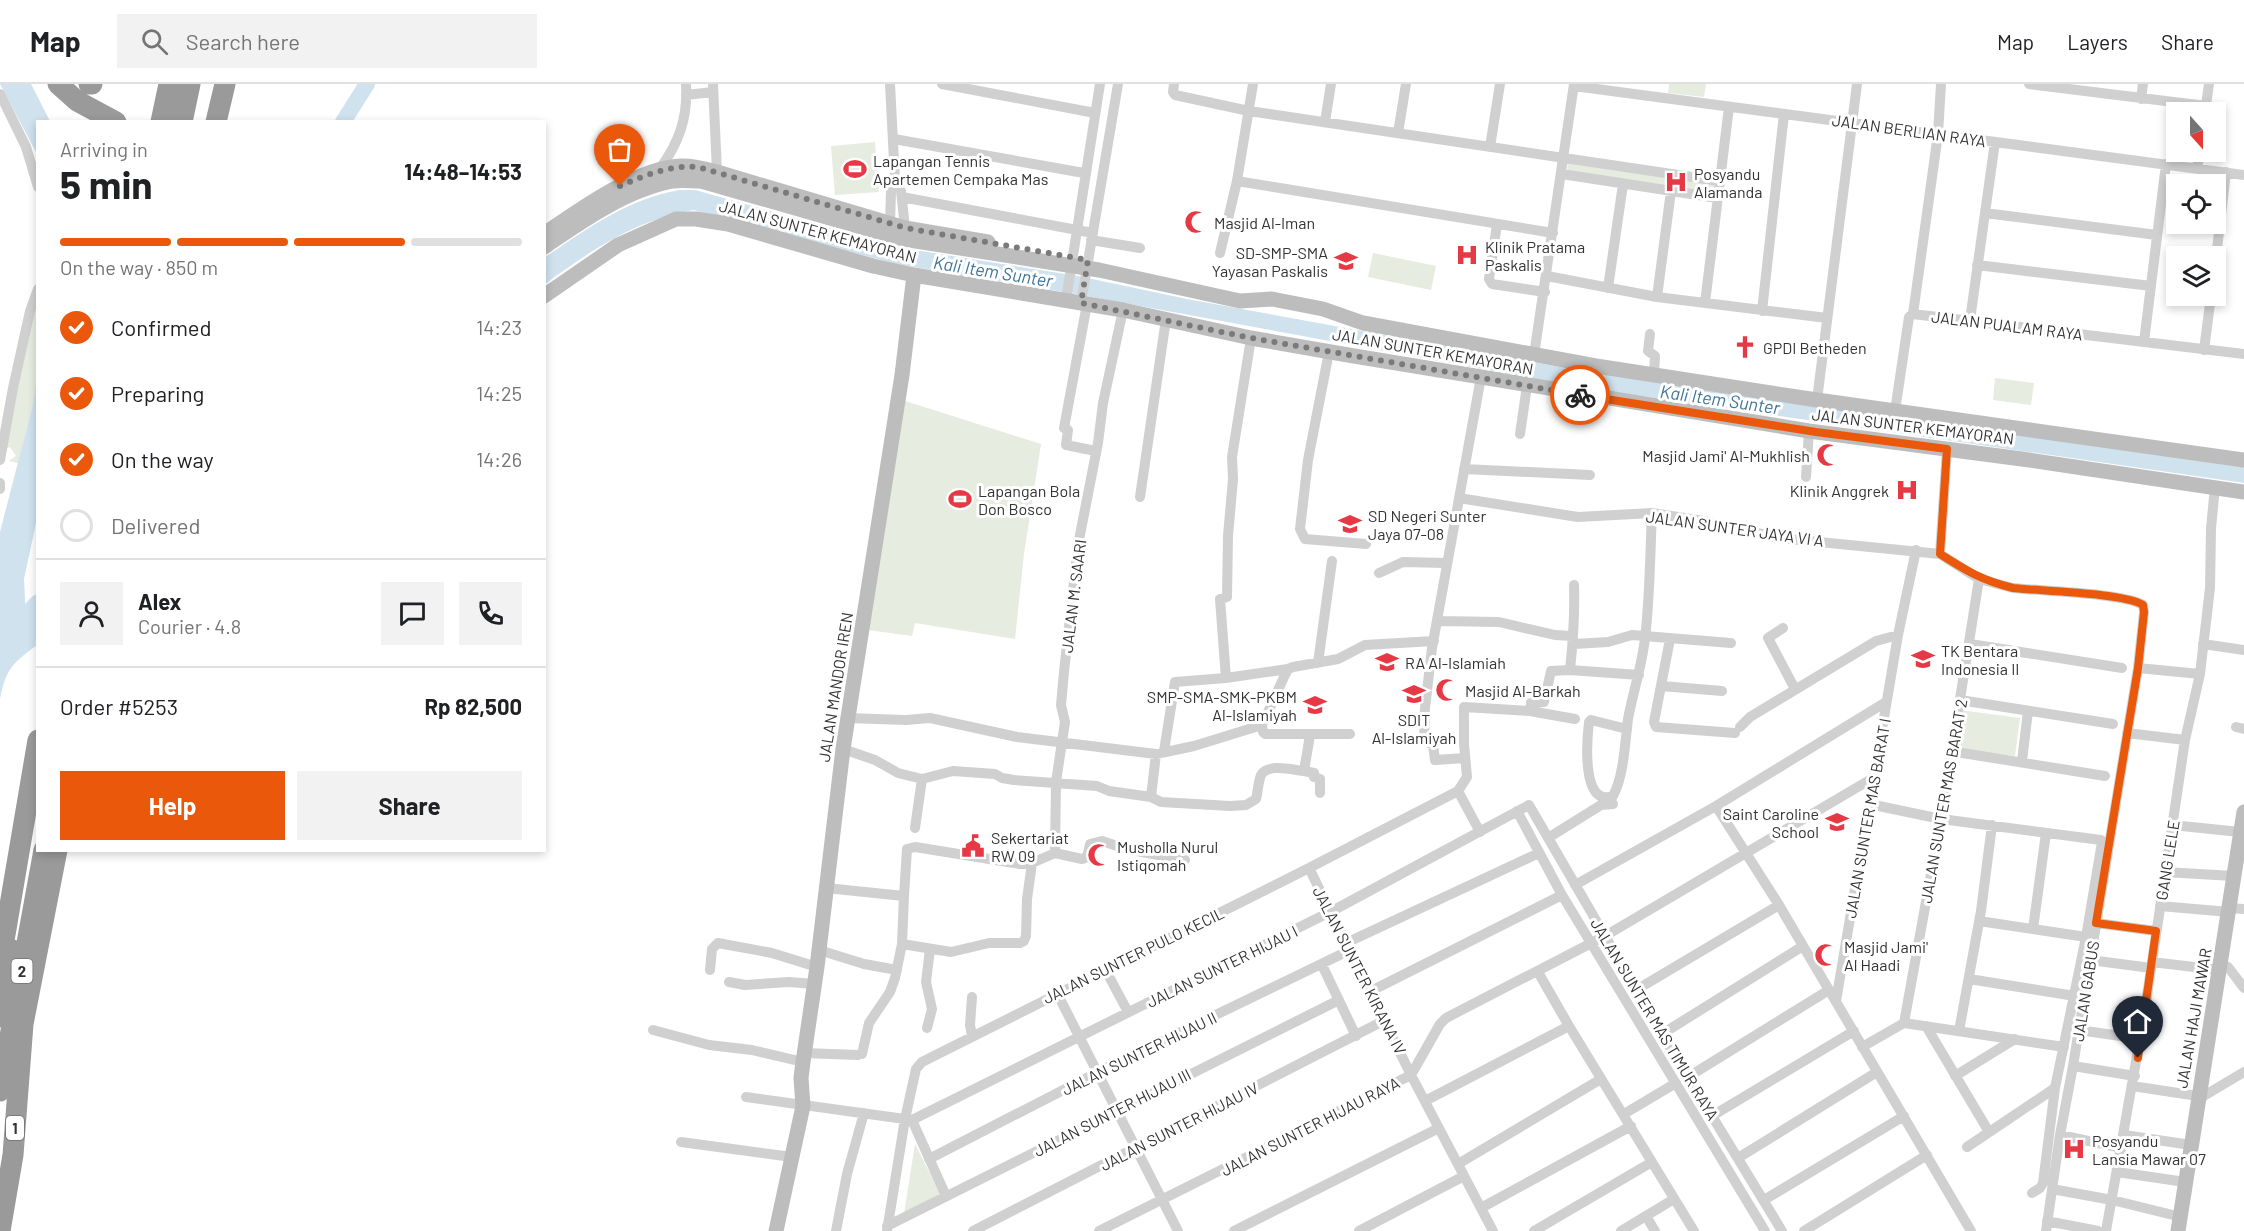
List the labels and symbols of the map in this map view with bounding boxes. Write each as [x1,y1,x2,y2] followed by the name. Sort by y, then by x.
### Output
[2166,102,2226,162] north arrow
[1831,110,1987,150] street label: JALAN BERLIAN RAYA
[594,124,645,186] pin
[873,151,1048,188] place label: Lapangan Tennis Apartemen Cempaka Mas
[842,156,868,182] sports icon: Lapangan Tennis Apartemen Cempaka Mas
[1694,164,1762,201] place label: Posyandu Alamanda
[1663,169,1689,195] hospital icon: Posyandu Alamanda
[717,195,919,267] street label: JALAN SUNTER KEMAYORAN
[1183,209,1209,235] mosque icon: Masjid Al-Iman
[1214,213,1315,232] place label: Masjid Al-Iman
[1485,237,1585,274] place label: Klinik Pratama Paskalis
[1454,242,1480,268] hospital icon: Klinik Pratama Paskalis
[1212,243,1328,280] place label: SD-SMP-SMA Yayasan Paskalis
[1333,248,1359,274] school or university icon: SD-SMP-SMA Yayasan Paskalis
[932,251,1055,291] water label: Kali Item Sunter
[1930,306,2084,344] street label: JALAN PUALAM RAYA
[1331,324,1535,378] street label: JALAN SUNTER KEMAYORAN
[1732,334,1758,360] church icon: GPDI Betheden
[1763,338,1867,357] place label: GPDI Betheden
[1550,365,1610,425] courier
[1659,380,1782,418] water label: Kali Item Sunter
[1811,404,2015,448] street label: JALAN SUNTER KEMAYORAN
[1815,442,1841,468] mosque icon: Masjid Jami' Al-Mukhlish
[1642,446,1810,465] place label: Masjid Jami' Al-Mukhlish
[1894,477,1920,503] hospital icon: Klinik Anggrek
[978,481,1080,518] place label: Lapangan Bola Don Bosco
[1790,481,1889,500] place label: Klinik Anggrek
[947,486,973,512] sports icon: Lapangan Bola Don Bosco
[1368,506,1487,543] place label: SD Negeri Sunter Jaya 07-08
[1645,506,1825,550] street label: JALAN SUNTER JAYA VI A
[1337,511,1363,537] school or university icon: SD Negeri Sunter Jaya 07-08
[1057,538,1089,654] street label: JALAN M. SAARI
[814,611,856,763] street label: JALAN MANDOR IREN
[1941,641,2019,678] place label: TK Bentara Indonesia II
[1910,646,1936,672] school or university icon: TK Bentara Indonesia II
[1374,649,1400,675] school or university icon: RA Al-Islamiah
[1405,653,1506,672] place label: RA Al-Islamiah
[1434,677,1460,703] mosque icon: Masjid Al-Barkah
[1401,681,1427,707] school or university icon: SDIT Al-Islamiyah
[1465,681,1581,700] place label: Masjid Al-Barkah
[1147,687,1297,724] place label: SMP-SMA-SMK-PKBM Al-Islamiyah
[1302,692,1328,718] school or university icon: SMP-SMA-SMK-PKBM Al-Islamiyah
[1916,697,1970,905] street label: JALAN SUNTER MAS BARAT 2
[1372,710,1456,747] place label: SDIT Al-Islamiyah
[1840,717,1894,919] street label: JALAN SUNTER MAS BARAT I
[1723,804,1819,841] place label: Saint Caroline School
[1824,809,1850,835] school or university icon: Saint Caroline School
[2151,819,2183,901] street label: GANG LELE
[991,828,1069,865] place label: Sekertariat RW 09
[960,833,986,859] public building icon: Sekertariat RW 09
[1117,837,1218,874] place label: Musholla Nurul Istiqomah
[1086,842,1112,868] mosque icon: Musholla Nurul Istiqomah
[1309,883,1411,1057] street label: JALAN SUNTER KIRANA IV
[1039,903,1227,1007] street label: JALAN SUNTER PULO KECIL
[1587,915,1723,1124] street label: JALAN SUNTER MAS TIMUR RAYA
[1143,921,1301,1011] street label: JALAN SUNTER HIJAU I
[1844,937,1928,974] place label: Masjid Jami' Al Haadi
[2068,939,2102,1043] street label: JALAN GABUS
[1813,942,1839,968] mosque icon: Masjid Jami' Al Haadi
[2171,946,2215,1090] street label: JALAN HAJI MAWAR
[12,959,32,983] road number: 2
[2112,996,2163,1058] pin
[1058,1007,1220,1099] street label: JALAN SUNTER HIJAU II
[1030,1064,1194,1160] street label: JALAN SUNTER HIJAU III
[1217,1072,1403,1179] street label: JALAN SUNTER HIJAU RAYA
[1097,1078,1261,1174] street label: JALAN SUNTER HIJAU IV
[6,1116,24,1140] road number: 1
[2092,1131,2206,1168] place label: Posyandu Lansia Mawar 07
[2061,1136,2087,1162] hospital icon: Posyandu Lansia Mawar 07

